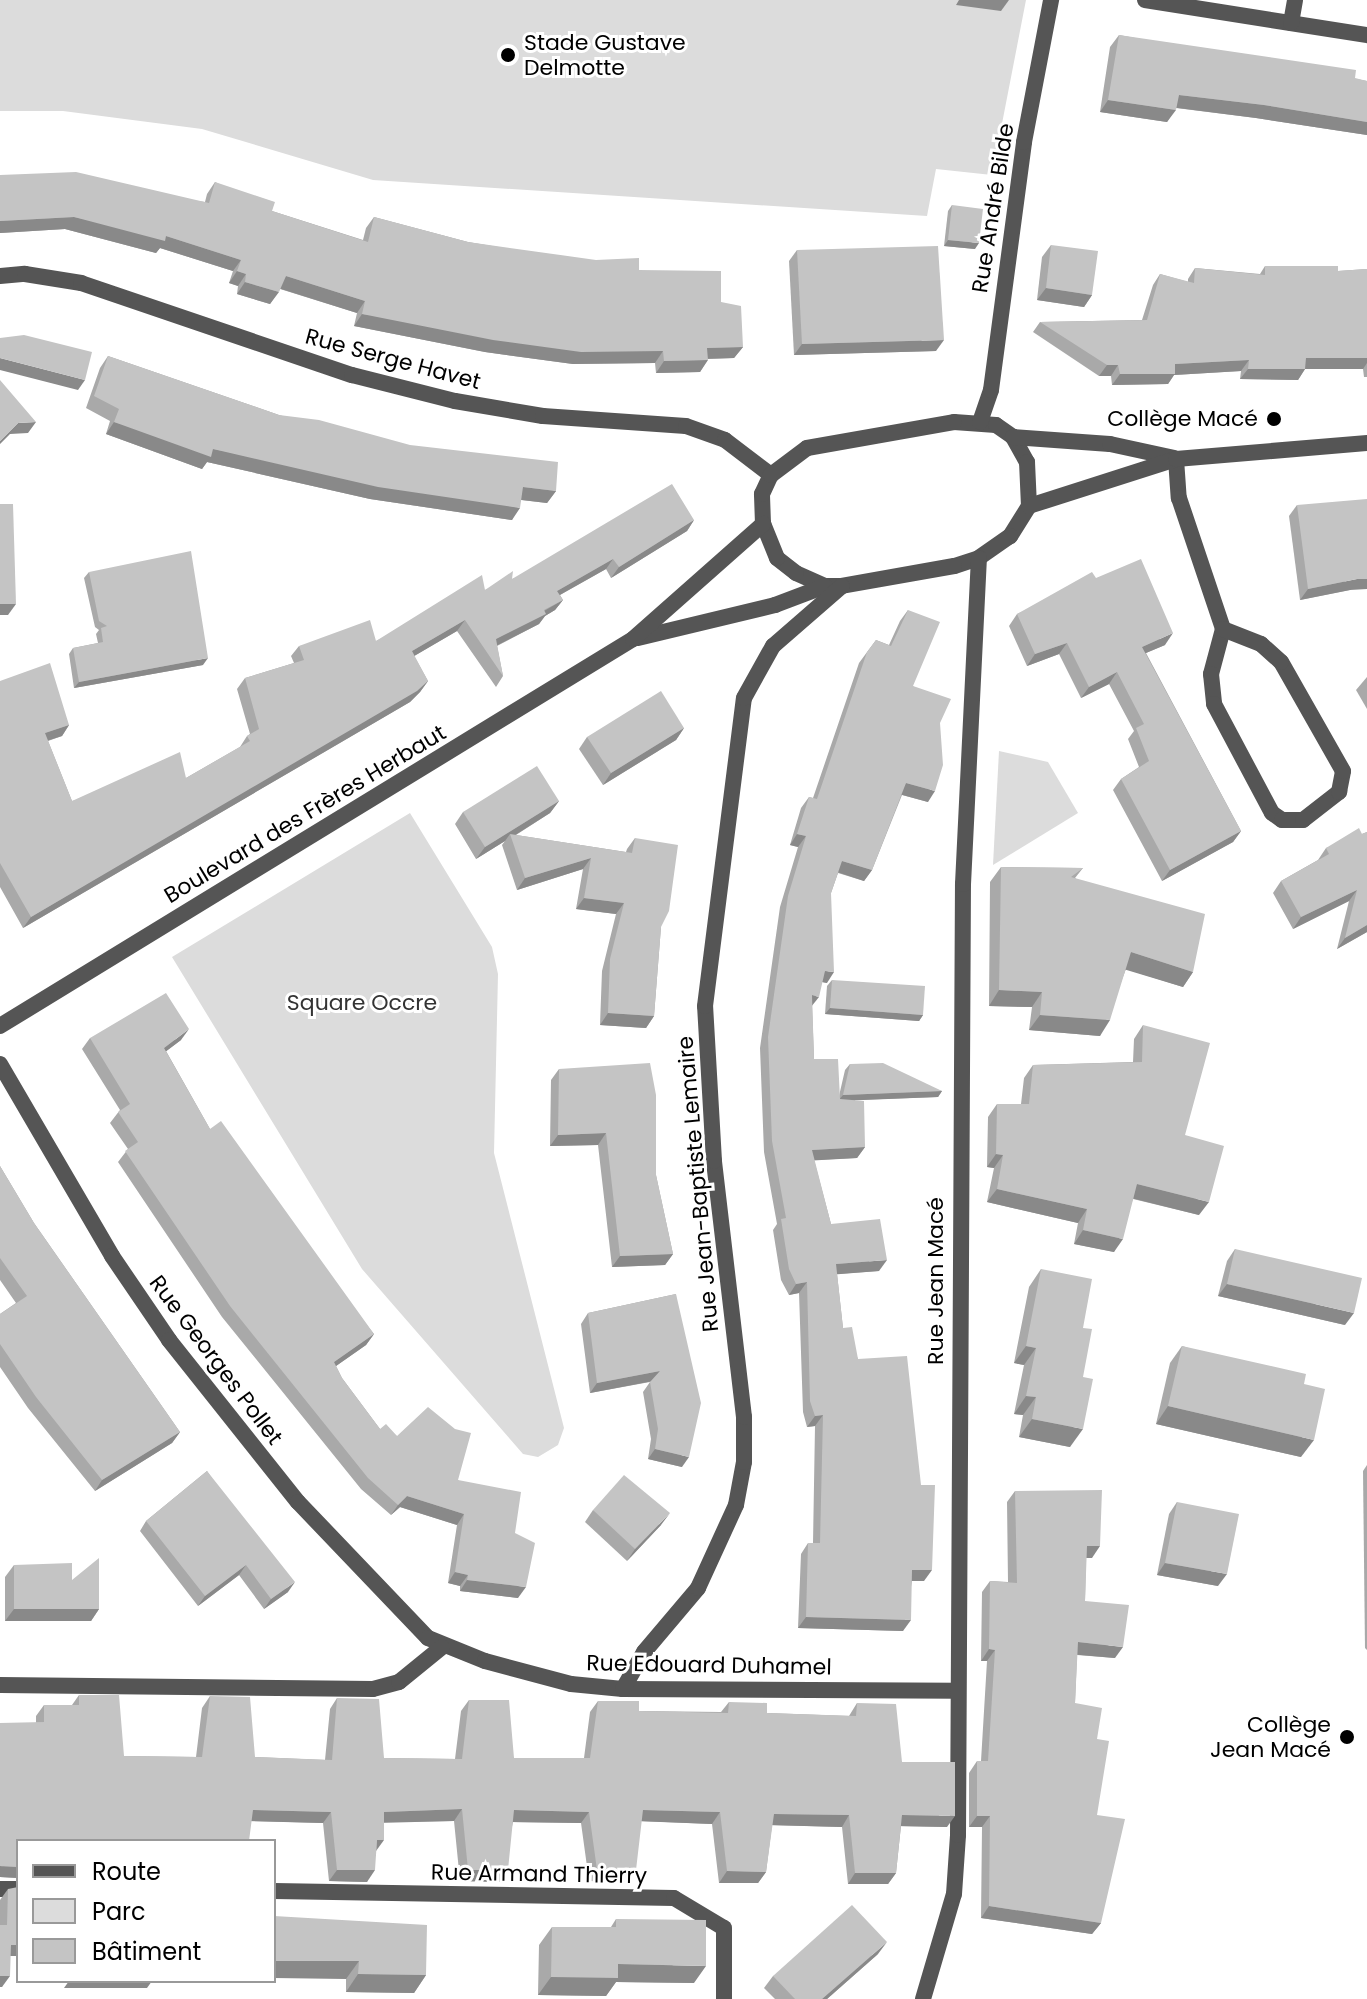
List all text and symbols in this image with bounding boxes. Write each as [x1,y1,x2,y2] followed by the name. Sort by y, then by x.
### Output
[524,29,686,80] place label: Stade Gustave Delmotte
[499,46,517,64] marker: Stade Gustave Delmotte
[967,121,1019,295] street label: Rue André Bilde
[303,323,483,395] street label: Rue Serge Havet
[1107,406,1258,432] place label: Collège Macé
[1265,410,1283,428] marker: Collège Macé
[159,719,451,909] street label: Boulevard des Frères Herbaut
[287,990,437,1016] park label: Square Occre
[672,1035,724,1333] street label: Rue Jean-Baptiste Lemaire
[923,1197,949,1365] street label: Rue Jean Macé
[144,1270,288,1450] street label: Rue Georges Pollet
[586,1650,832,1680] street label: Rue Edouard Duhamel
[1210,1711,1331,1762] place label: Collège Jean Macé
[1338,1728,1356,1746] marker: Collège Jean Macé
[16,1839,276,1983] legend
[92,1855,161,1888] text: Route
[431,1859,647,1889] street label: Rue Armand Thierry
[92,1895,146,1928] text: Parc
[92,1935,201,1968] text: Bâtiment

